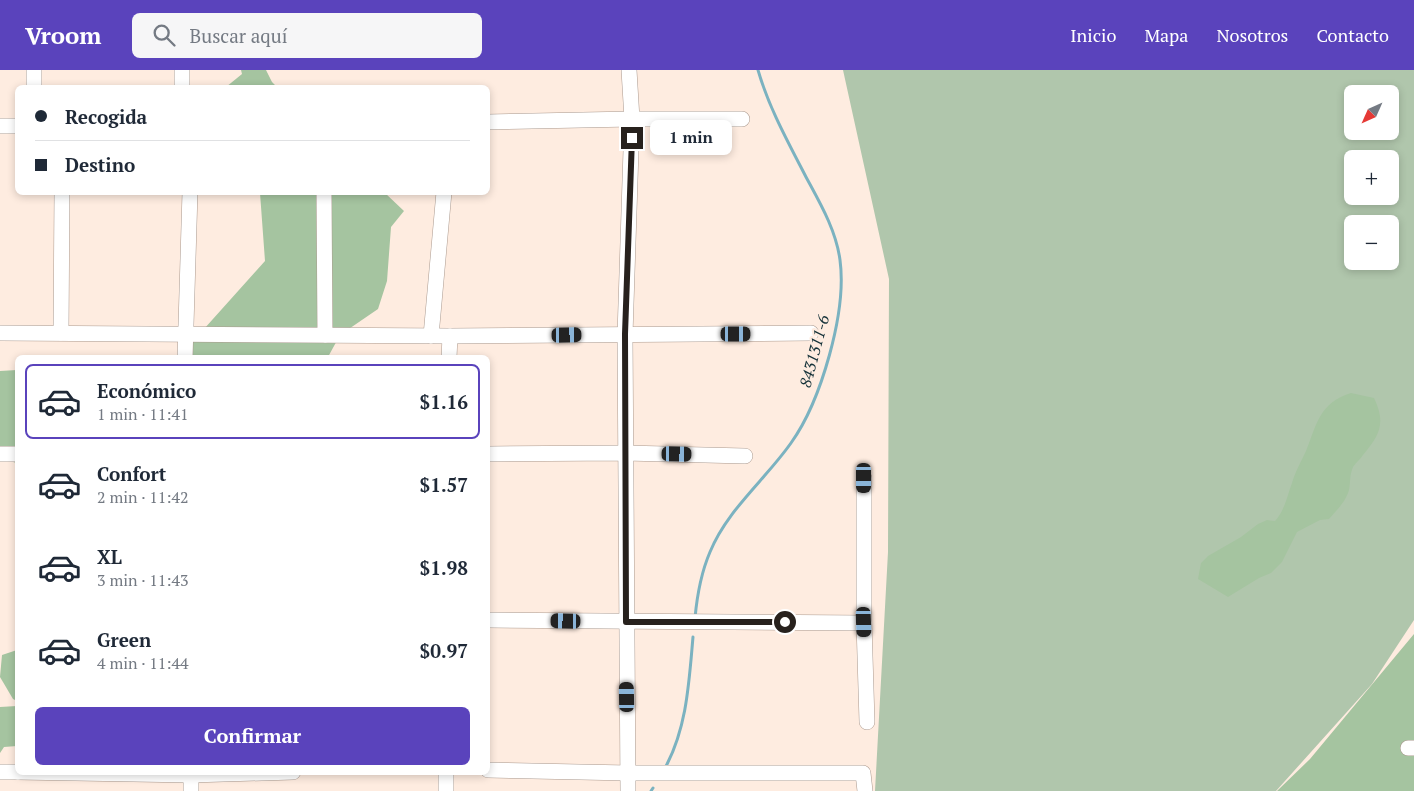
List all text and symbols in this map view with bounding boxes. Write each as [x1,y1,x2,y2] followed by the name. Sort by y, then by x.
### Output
[132,13,482,58] search box
[25,19,102,51] text: Vroom
[150,21,178,49] icon: search
[190,23,287,48] text: Buscar aquí
[1070,23,1116,47] text: Inicio
[1144,23,1188,47] text: Mapa
[1216,23,1288,47] text: Nosotros
[1316,23,1389,47] text: Contacto
[1344,85,1399,140] north arrow
[1344,85,1399,270] map controls
[65,104,147,129] text: Recogida
[650,120,732,156] callout: 1 min
[669,126,713,148] text: 1 min
[621,127,643,149] route end
[1344,150,1399,205] button: +
[65,152,135,177] text: Destino
[1344,215,1399,270] button: −
[794,312,834,390] water label: 8431311-6
[551,327,582,343] car
[721,327,751,342] car
[97,378,196,403] text: Económico
[37,379,82,424] icon: car
[419,389,468,414] text: $1.16
[97,403,189,425] text: 1 min · 11:41
[661,446,692,462] car
[97,461,166,486] text: Confort
[37,462,82,507] icon: car
[856,463,871,493] car
[419,472,468,497] text: $1.57
[97,486,189,508] text: 2 min · 11:42
[97,544,122,569] text: XL
[37,545,82,590] icon: car
[419,555,468,580] text: $1.98
[97,569,189,591] text: 3 min · 11:43
[855,607,872,637] car
[774,611,796,633] route start
[550,613,581,629] car
[97,627,151,652] text: Green
[37,628,82,673] icon: car
[419,638,468,663] text: $0.97
[97,652,189,674] text: 4 min · 11:44
[619,682,634,712] car
[35,707,470,765] button: Confirmar

